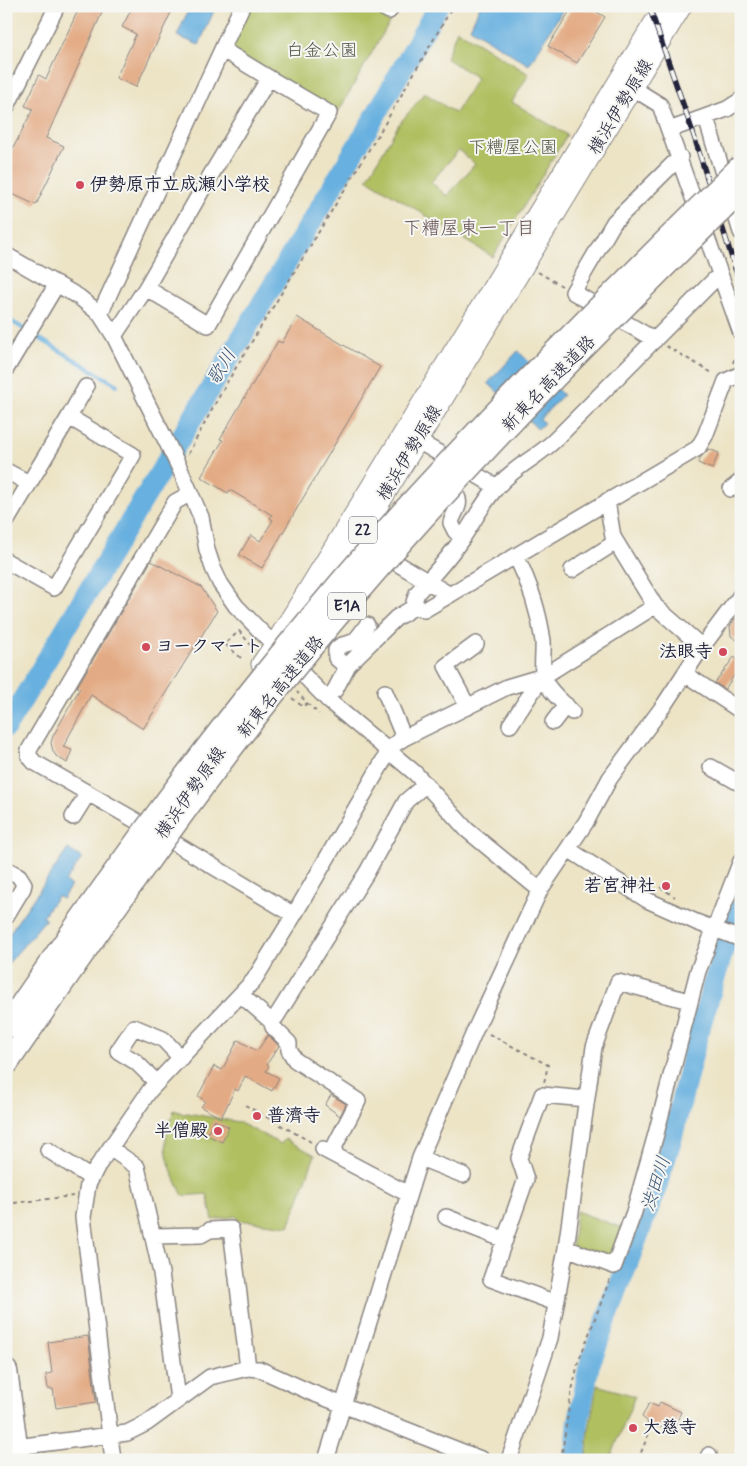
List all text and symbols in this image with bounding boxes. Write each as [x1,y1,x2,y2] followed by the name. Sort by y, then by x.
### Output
[286,39,358,63] park label: 白金公園
[583,55,659,159] street label: 横浜伊勢原線
[468,136,558,160] park label: 下糟屋公園
[90,173,270,197] place label: 伊勢原市立成瀬小学校
[74,179,86,191] marker: 伊勢原市立成瀬小学校
[402,216,536,241] district label: 下糟屋東一丁目
[497,330,601,438] street label: 新東名高速道路
[201,344,243,390] water label: 歌川
[372,401,448,505] street label: 横浜伊勢原線
[349,516,377,544] road number: 22
[328,592,366,620] road number: E1A
[232,630,330,744] street label: 新東名高速道路
[156,635,263,659] place label: ヨークマート
[659,640,713,664] place label: 法眼寺
[140,641,152,653] marker: ヨークマート
[717,646,729,658] marker: 法眼寺
[150,742,232,844] street label: 横浜伊勢原線
[584,874,656,898] place label: 若宮神社
[660,880,672,892] marker: 若宮神社
[267,1104,321,1128] place label: 普濟寺
[251,1110,263,1122] marker: 普濟寺
[154,1119,208,1143] place label: 半僧殿
[212,1125,224,1137] marker: 半僧殿
[635,1153,677,1215] water label: 渋田川
[643,1416,697,1440] place label: 大慈寺
[627,1422,639,1434] marker: 大慈寺

